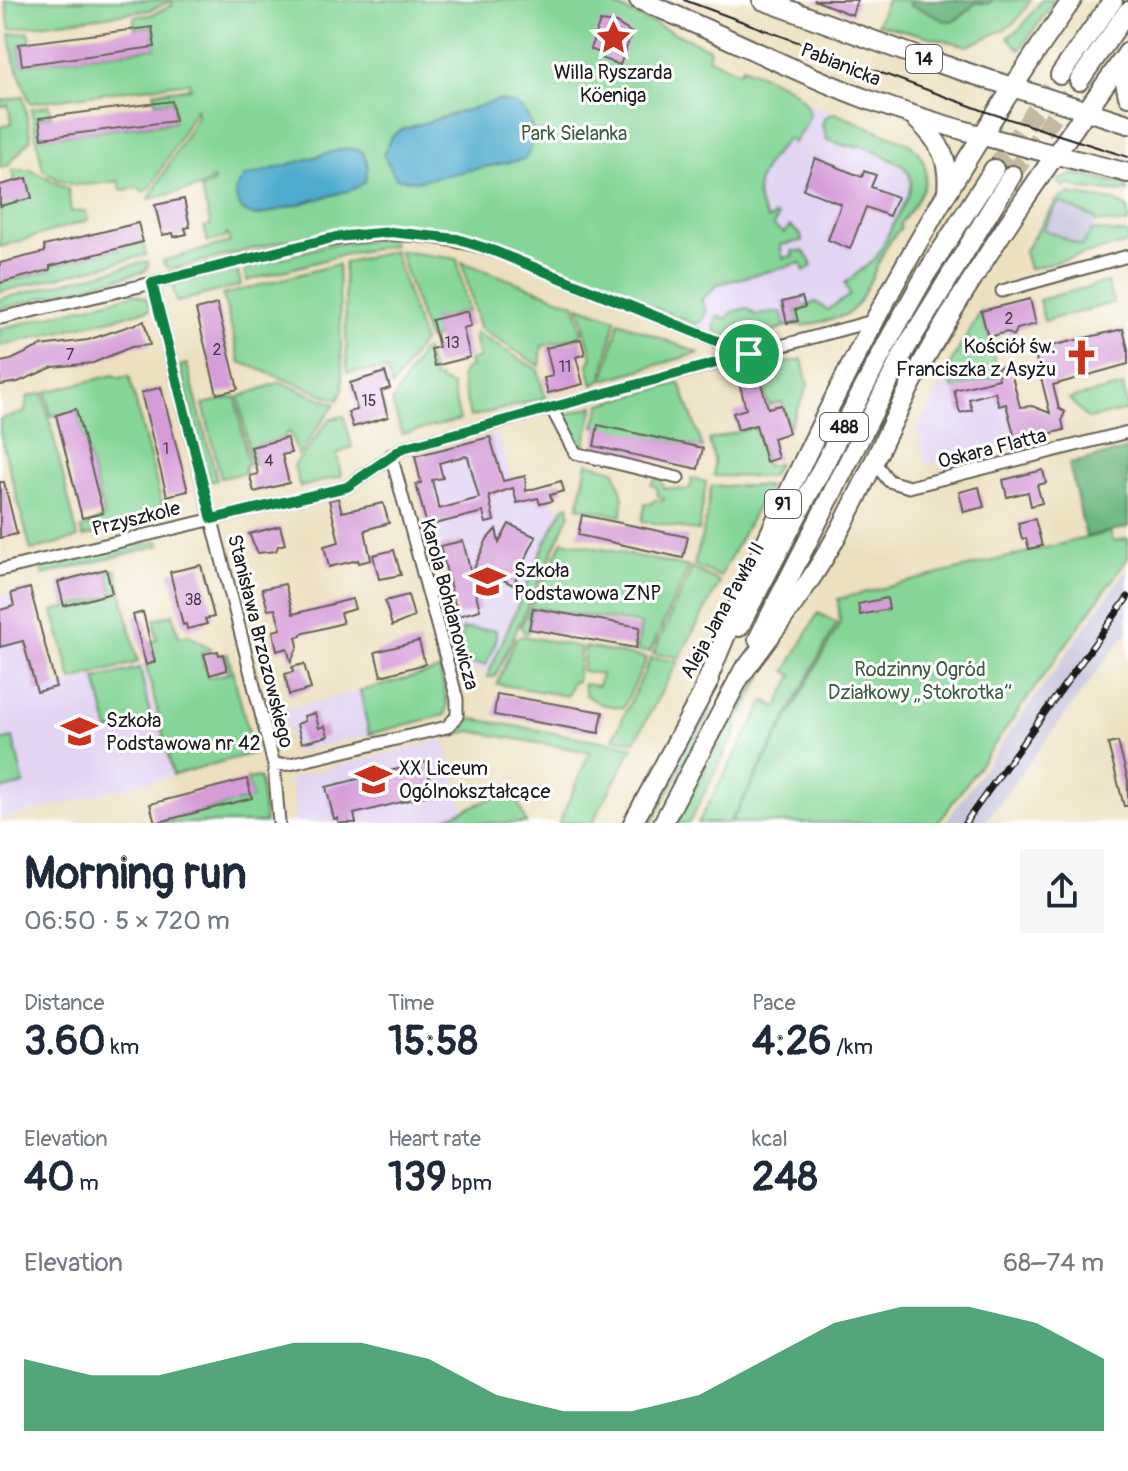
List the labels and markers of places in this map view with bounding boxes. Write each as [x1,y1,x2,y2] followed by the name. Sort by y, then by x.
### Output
[594,18,632,56] place icon: Willa Ryszarda Köeniga
[554,60,672,108] place label: Willa Ryszarda Köeniga
[715,320,783,388] pin
[896,334,1056,382] place label: Kościół św. Franciszka z Asyżu
[1063,338,1101,376] church icon: Kościół św. Franciszka z Asyżu
[514,558,661,606] place label: Szkoła Podstawowa ZNP
[469,562,507,600] school or university icon: Szkoła Podstawowa ZNP
[106,708,261,756] place label: Szkoła Podstawowa nr 42
[61,713,99,751] school or university icon: Szkoła Podstawowa nr 42
[399,756,551,804] place label: XX Liceum Ogólnokształcące
[354,761,392,799] school or university icon: XX Liceum Ogólnokształcące

